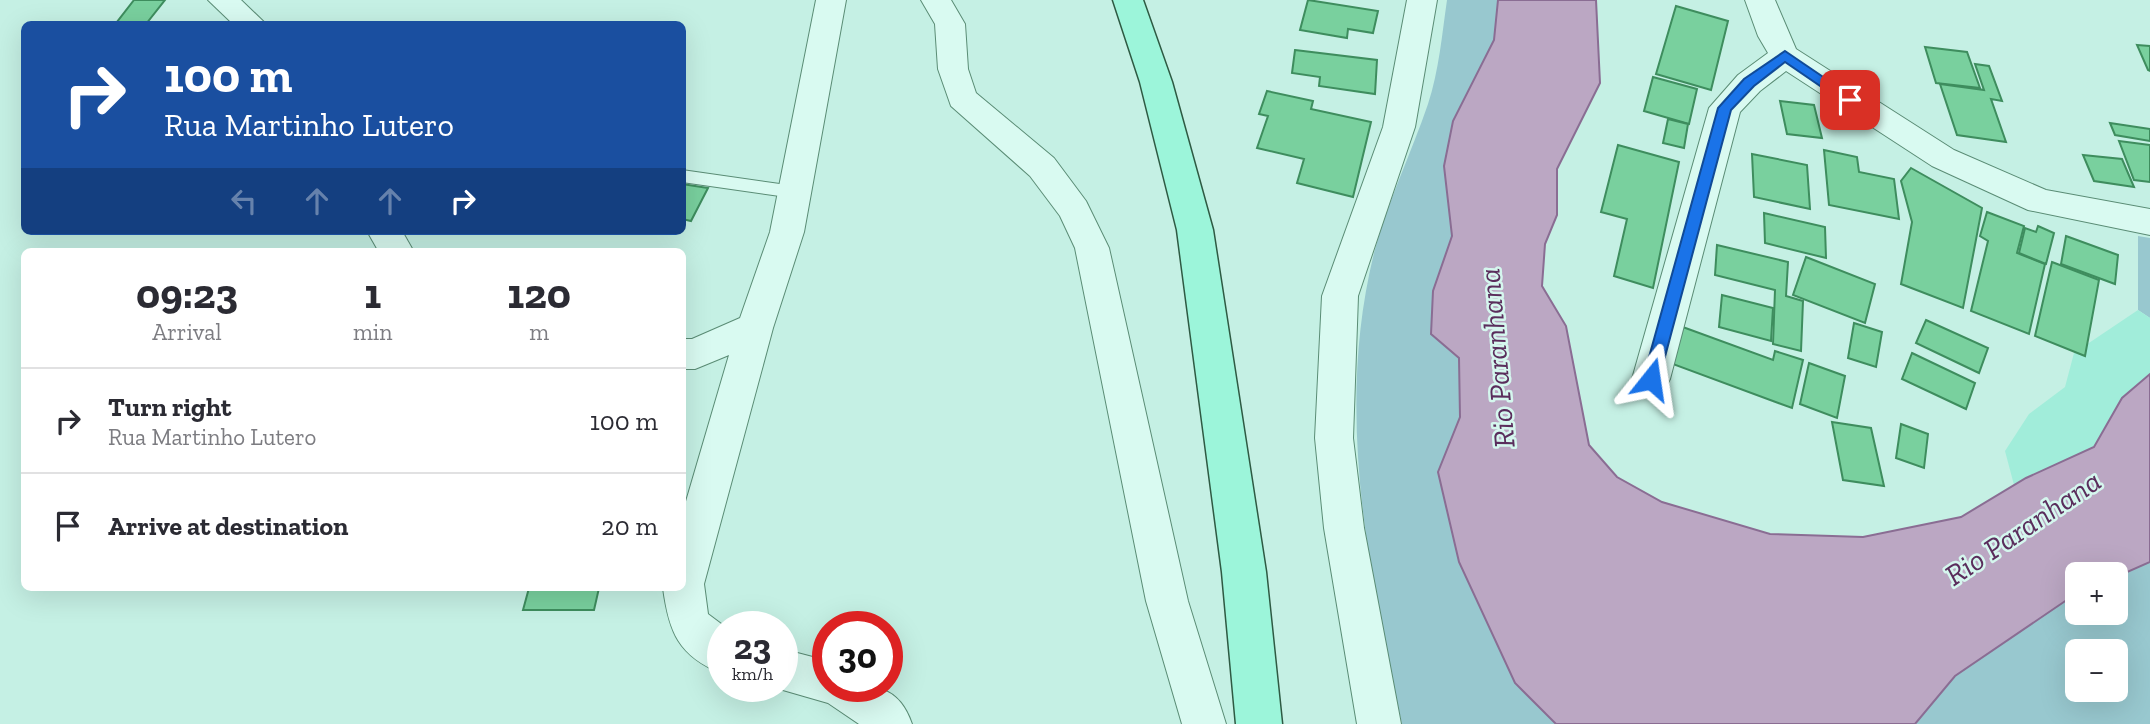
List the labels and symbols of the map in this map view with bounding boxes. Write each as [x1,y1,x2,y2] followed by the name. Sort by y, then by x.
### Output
[1820,70,1880,130] pin
[1471,267,1523,449] water label: Rio Paranhana
[1614,342,1688,416] position arrow
[1938,463,2108,593] water label: Rio Paranhana
[812,611,903,702] speed limit sign: 30

